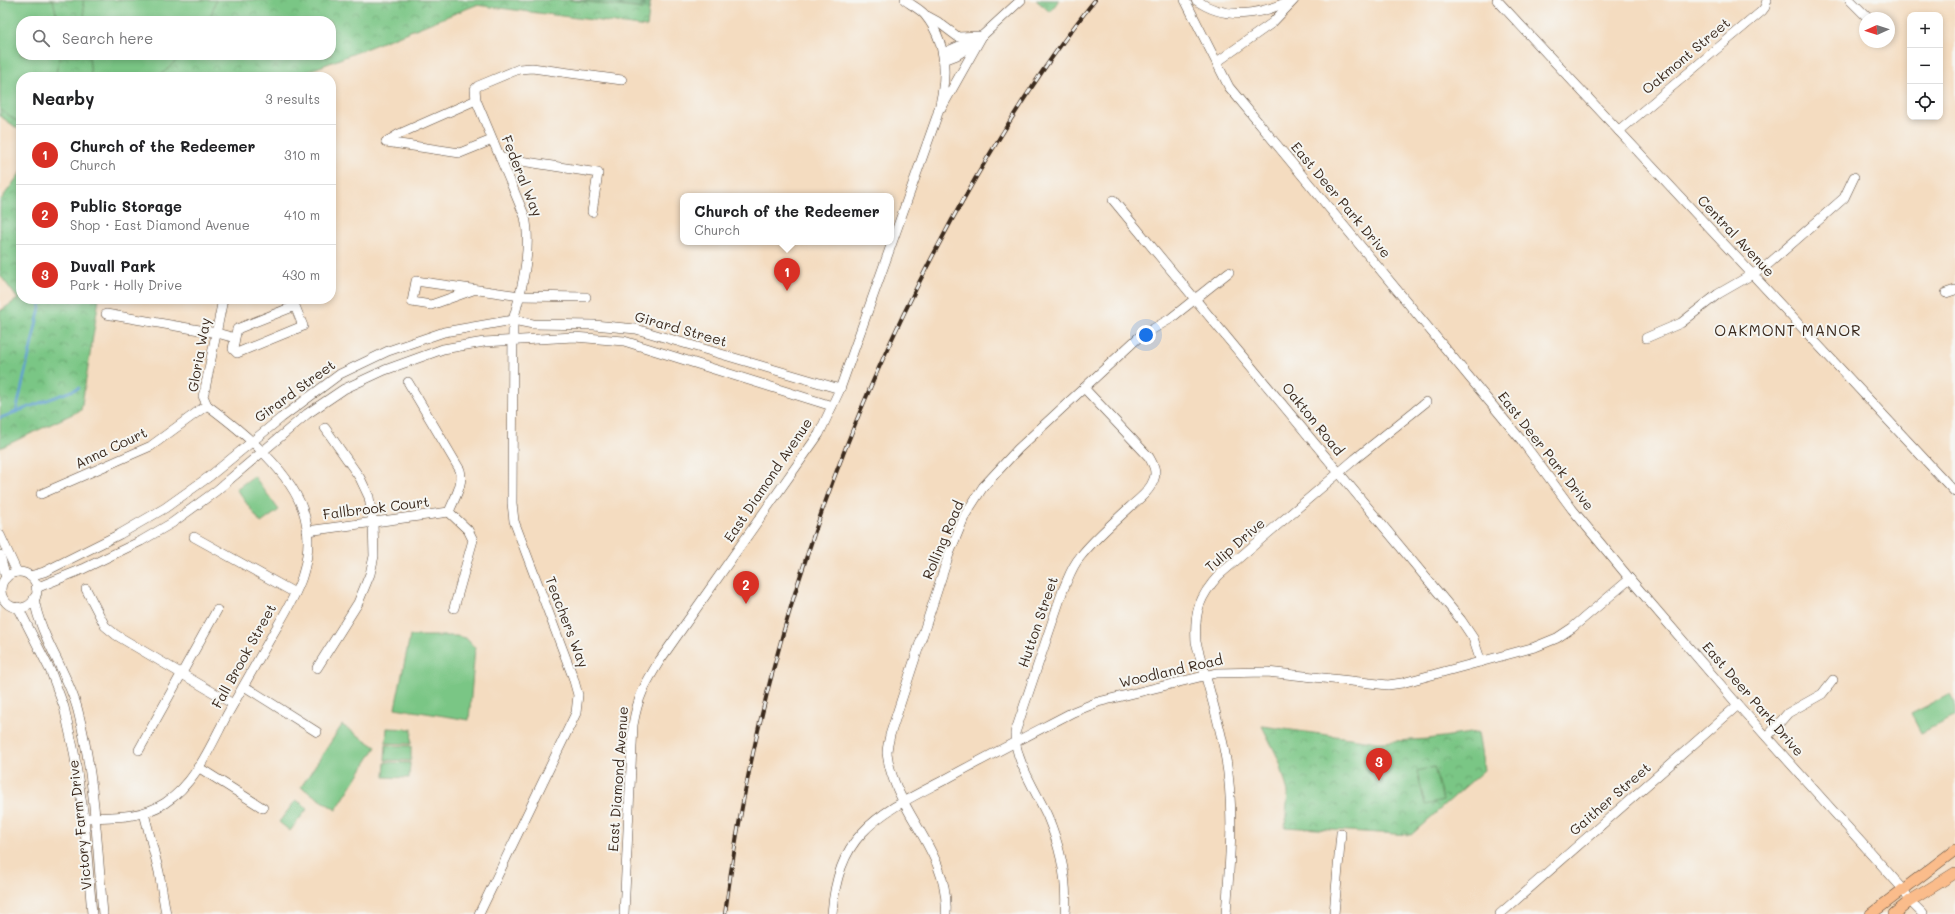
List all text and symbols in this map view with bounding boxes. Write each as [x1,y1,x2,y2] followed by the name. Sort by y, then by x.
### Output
[1859,12,1895,48] north arrow
[1907,12,1943,120] map controls
[1907,12,1943,48] button: +
[1638,13,1734,98] street label: Oakmont Street
[16,16,336,60] search box
[30,27,52,49] icon: search
[62,28,153,48] text: Search here
[1907,48,1943,84] button: −
[1907,84,1943,120] button: locate
[32,87,94,109] text: Nearby
[265,90,320,107] text: 3 results
[498,132,547,219] street label: Federal Way
[70,136,255,156] text: Church of the Redeemer
[1287,138,1396,262] street label: East Deer Park Drive
[42,146,48,163] text: 1
[284,146,320,163] text: 310 m
[70,156,115,173] text: Church
[1694,191,1779,280] street label: Central Avenue
[680,193,894,245] popup
[70,196,182,216] text: Public Storage
[694,201,880,221] text: Church of the Redeemer
[41,206,49,223] text: 2
[284,206,320,223] text: 410 m
[70,216,250,233] text: Shop · East Diamond Avenue
[694,221,740,238] text: Church
[70,256,156,276] text: Duvall Park
[774,258,800,291] pin: 1
[41,266,49,283] text: 3
[282,266,320,283] text: 430 m
[70,276,182,293] text: Park · Holly Drive
[633,306,730,351] street label: Girard Street
[183,316,214,394] street label: Gloria Way
[1714,320,1862,340] district label: OAKMONT MANOR
[1136,325,1156,345] your location
[251,355,339,426] street label: Girard Street
[1278,378,1349,459] street label: Oakton Road
[1494,387,1599,514] street label: East Deer Park Drive
[719,414,816,545] street label: East Diamond Avenue
[72,423,150,473] street label: Anna Court
[322,492,430,523] street label: Fallbrook Court
[917,497,968,582] street label: Rolling Road
[1201,513,1269,576] street label: Tulip Drive
[733,571,759,604] pin: 2
[541,573,594,670] street label: Teachers Way
[1013,574,1062,670] street label: Hutton Street
[207,600,280,711] street label: Fall Brook Street
[1698,637,1808,760] street label: East Deer Park Drive
[1117,649,1225,692] street label: Woodland Road
[603,706,632,852] street label: East Diamond Avenue
[1366,748,1392,781] pin: 3
[1565,758,1654,839] street label: Gaither Street
[63,759,96,891] street label: Victory Farm Drive

